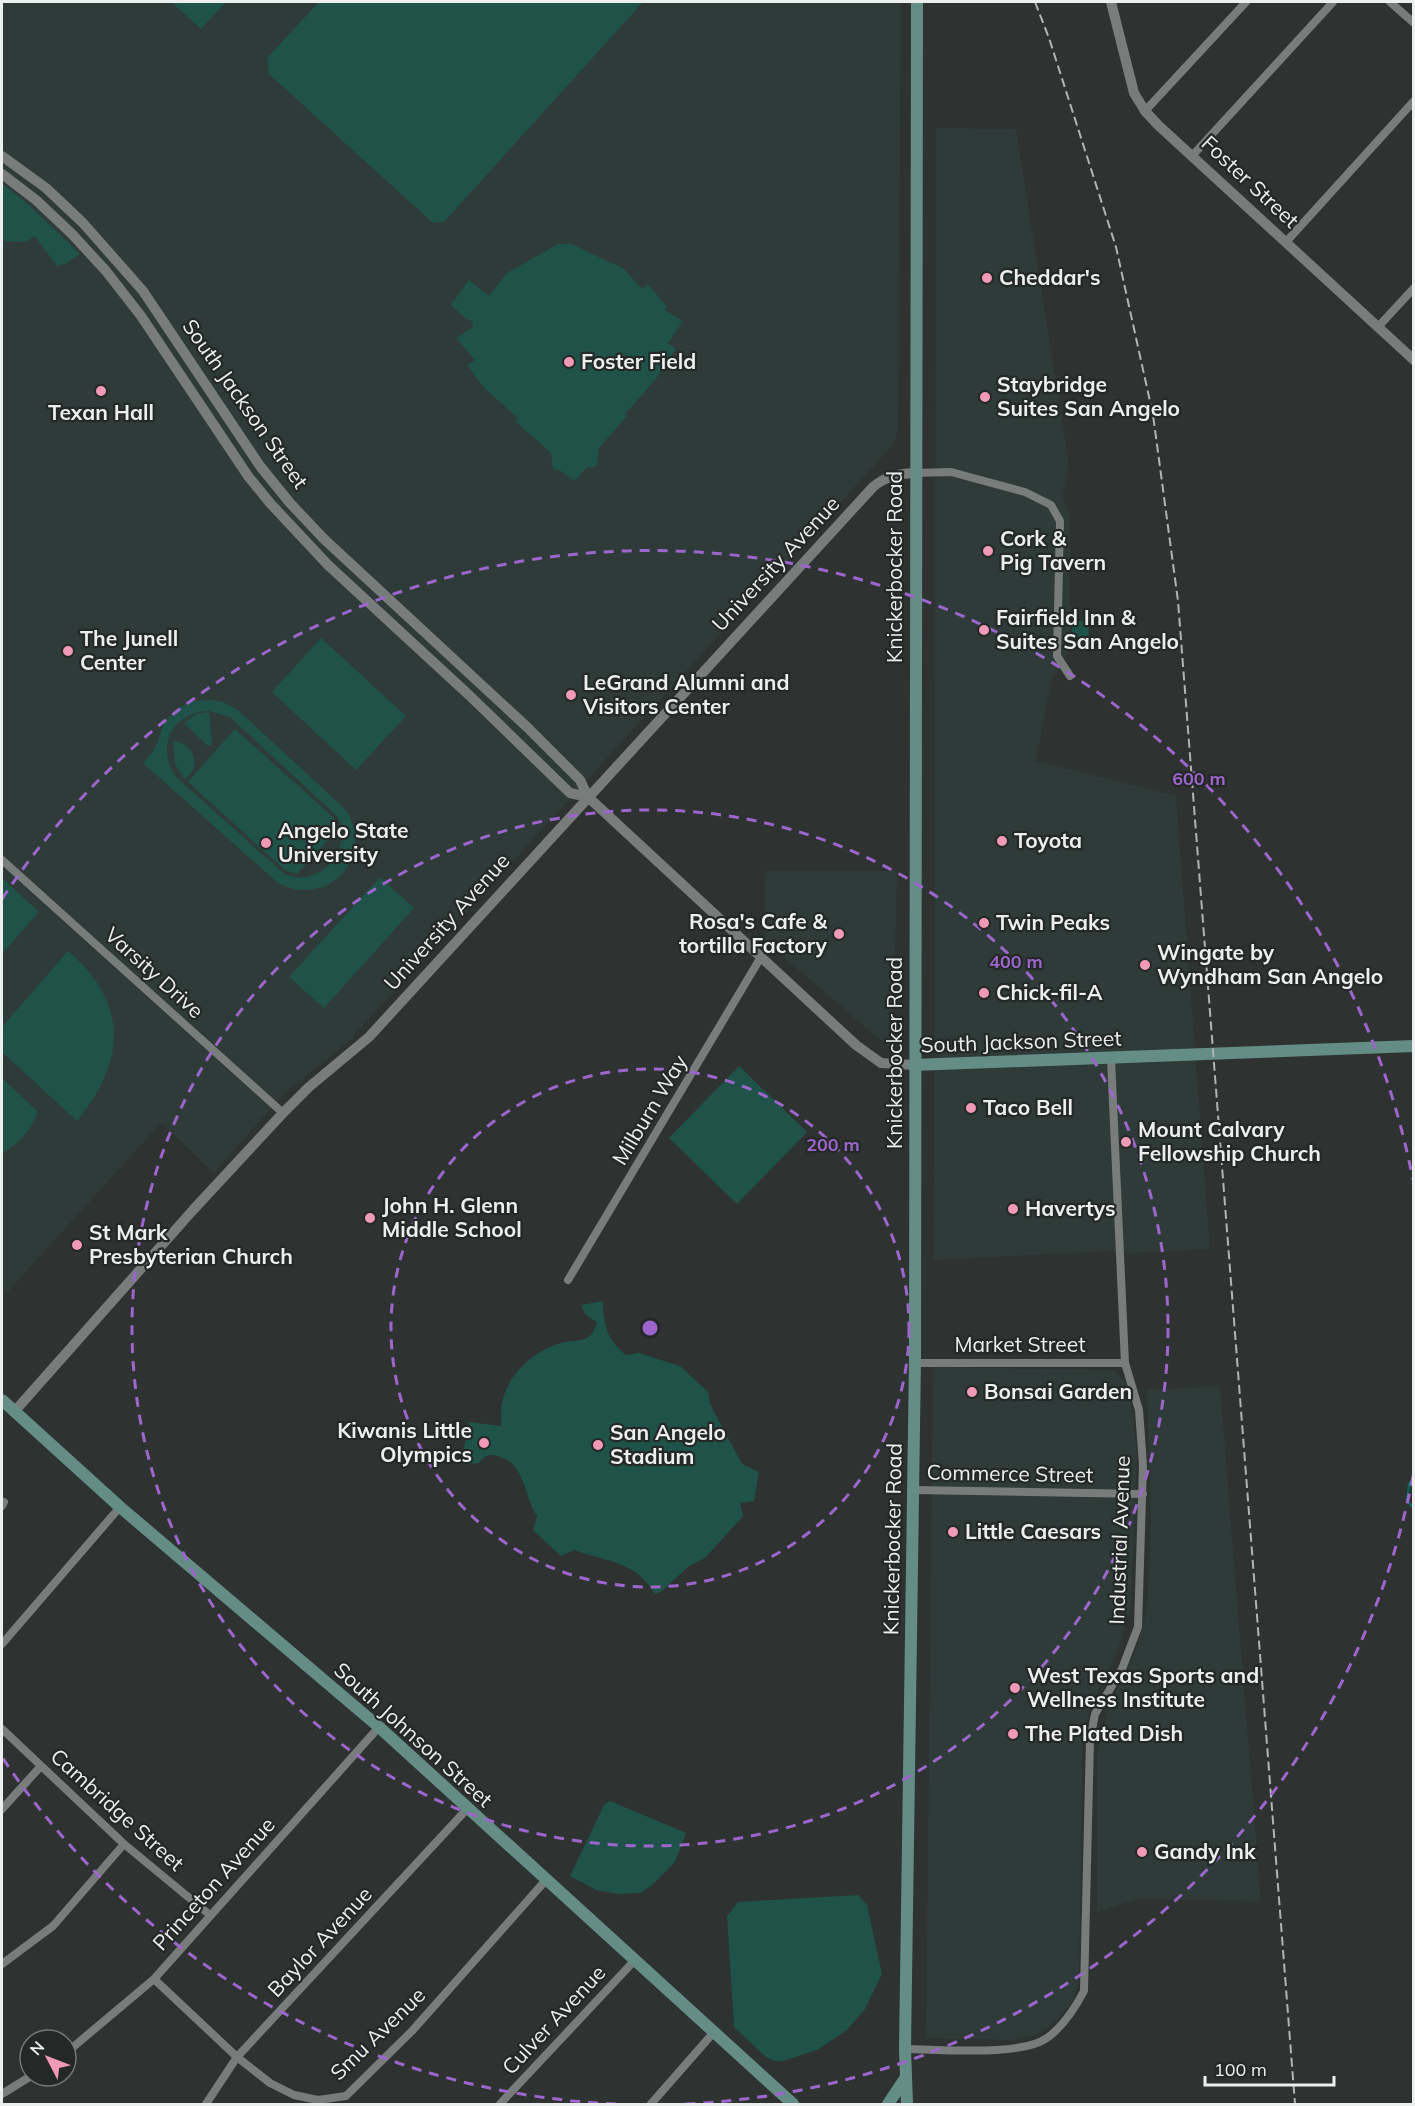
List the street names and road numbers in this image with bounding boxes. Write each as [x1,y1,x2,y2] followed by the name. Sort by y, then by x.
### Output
[1197,130,1305,233] street label: Foster Street
[177,314,314,493] street label: South Jackson Street
[881,471,907,663] street label: Knickerbocker Road
[706,490,845,636] street label: University Avenue
[378,848,515,995] street label: University Avenue
[100,921,209,1023] street label: Varsity Drive
[881,957,907,1149] street label: Knickerbocker Road
[920,1024,1122,1058] street label: South Jackson Street
[606,1050,692,1169] street label: Milburn Way
[954,1331,1086,1357] street label: Market Street
[877,1443,907,1635] street label: Knickerbocker Road
[1103,1455,1135,1625] street label: Industrial Avenue
[927,1459,1094,1487] street label: Commerce Street
[329,1656,498,1812] street label: South Johnson Street
[46,1743,190,1876] street label: Cambridge Street
[147,1811,280,1955] street label: Princeton Avenue
[262,1881,377,2002] street label: Baylor Avenue
[496,1959,610,2079] street label: Culver Avenue
[324,1981,430,2085] street label: Smu Avenue

